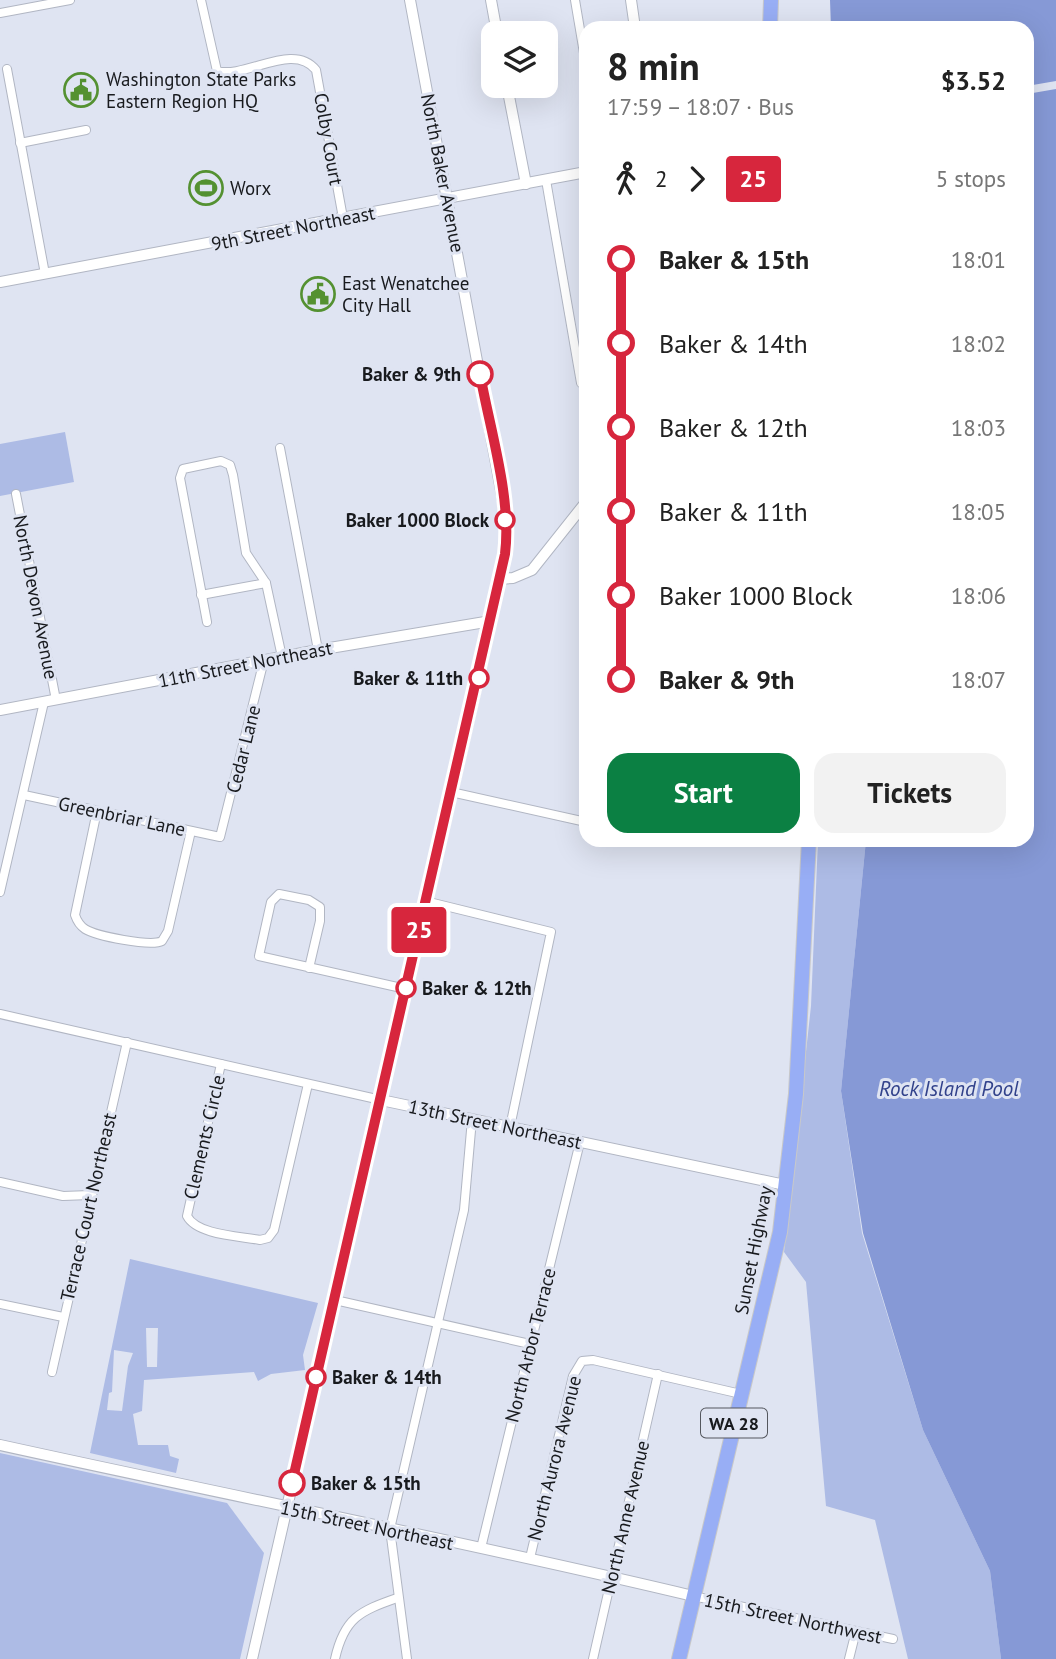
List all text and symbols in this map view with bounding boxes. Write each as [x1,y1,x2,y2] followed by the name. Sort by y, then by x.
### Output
[481,21,558,98] map controls
[481,21,558,98] button: layers
[607,41,700,90] text: 8 min
[941,64,1006,97] text: $3.52
[106,67,296,113] place label: Washington State Parks Eastern Region HQ
[62,71,100,109] public building icon: Washington State Parks Eastern Region HQ
[309,91,349,188] street label: Colby Court
[416,92,470,254] street label: North Baker Avenue
[607,92,794,121] text: 17:59 – 18:07 · Bus
[607,160,645,198] icon: walk
[678,160,716,198] icon: forward
[740,163,767,194] text: 25
[655,164,668,193] text: 2
[936,164,1006,193] text: 5 stops
[187,169,225,207] sports icon: Worx
[230,176,272,200] place label: Worx
[209,200,377,256] street label: 9th Street Northeast
[659,243,809,276] text: Baker & 15th
[951,245,1006,274] text: 18:01
[342,271,469,317] place label: East Wenatchee City Hall
[299,275,337,313] public building icon: East Wenatchee City Hall
[659,327,808,360] text: Baker & 14th
[951,329,1006,358] text: 18:02
[467,361,493,387] marker: Baker & 9th
[362,362,461,386] place label: Baker & 9th
[659,411,808,444] text: Baker & 12th
[951,413,1006,442] text: 18:03
[659,495,808,528] text: Baker & 11th
[951,497,1006,526] text: 18:05
[346,508,490,532] place label: Baker 1000 Block
[495,510,515,530] marker: Baker 1000 Block
[8,513,64,681] street label: North Devon Avenue
[659,579,853,612] text: Baker 1000 Block
[951,581,1006,610] text: 18:06
[156,635,334,693] street label: 11th Street Northeast
[659,663,794,696] text: Baker & 9th
[951,665,1006,694] text: 18:07
[353,666,463,690] place label: Baker & 11th
[469,668,489,688] marker: Baker & 11th
[220,702,266,796] street label: Cedar Lane
[607,753,800,833] button: Start
[814,753,1006,833] button: Tickets
[56,791,188,841] street label: Greenbriar Lane
[388,907,450,953] line badge: 25
[405,914,433,945] text: 25
[422,976,532,1000] place label: Baker & 12th
[396,978,416,998] marker: Baker & 12th
[178,1072,230,1202] street label: Clements Circle
[879,1075,1019,1102] water label: Rock Island Pool
[406,1094,584,1154] street label: 13th Street Northeast
[55,1110,121,1303] street label: Terrace Court Northeast
[729,1183,777,1316] street label: Sunset Highway
[499,1265,561,1425] street label: North Arbor Terrace
[332,1365,442,1389] place label: Baker & 14th
[306,1367,326,1387] marker: Baker & 14th
[522,1373,586,1543] street label: North Aurora Avenue
[701,1408,767,1438] road number: WA 28
[596,1438,654,1596] street label: North Anne Avenue
[279,1470,305,1496] marker: Baker & 15th
[311,1471,421,1495] place label: Baker & 15th
[278,1495,456,1555] street label: 15th Street Northeast
[702,1587,885,1649] street label: 15th Street Northwest

